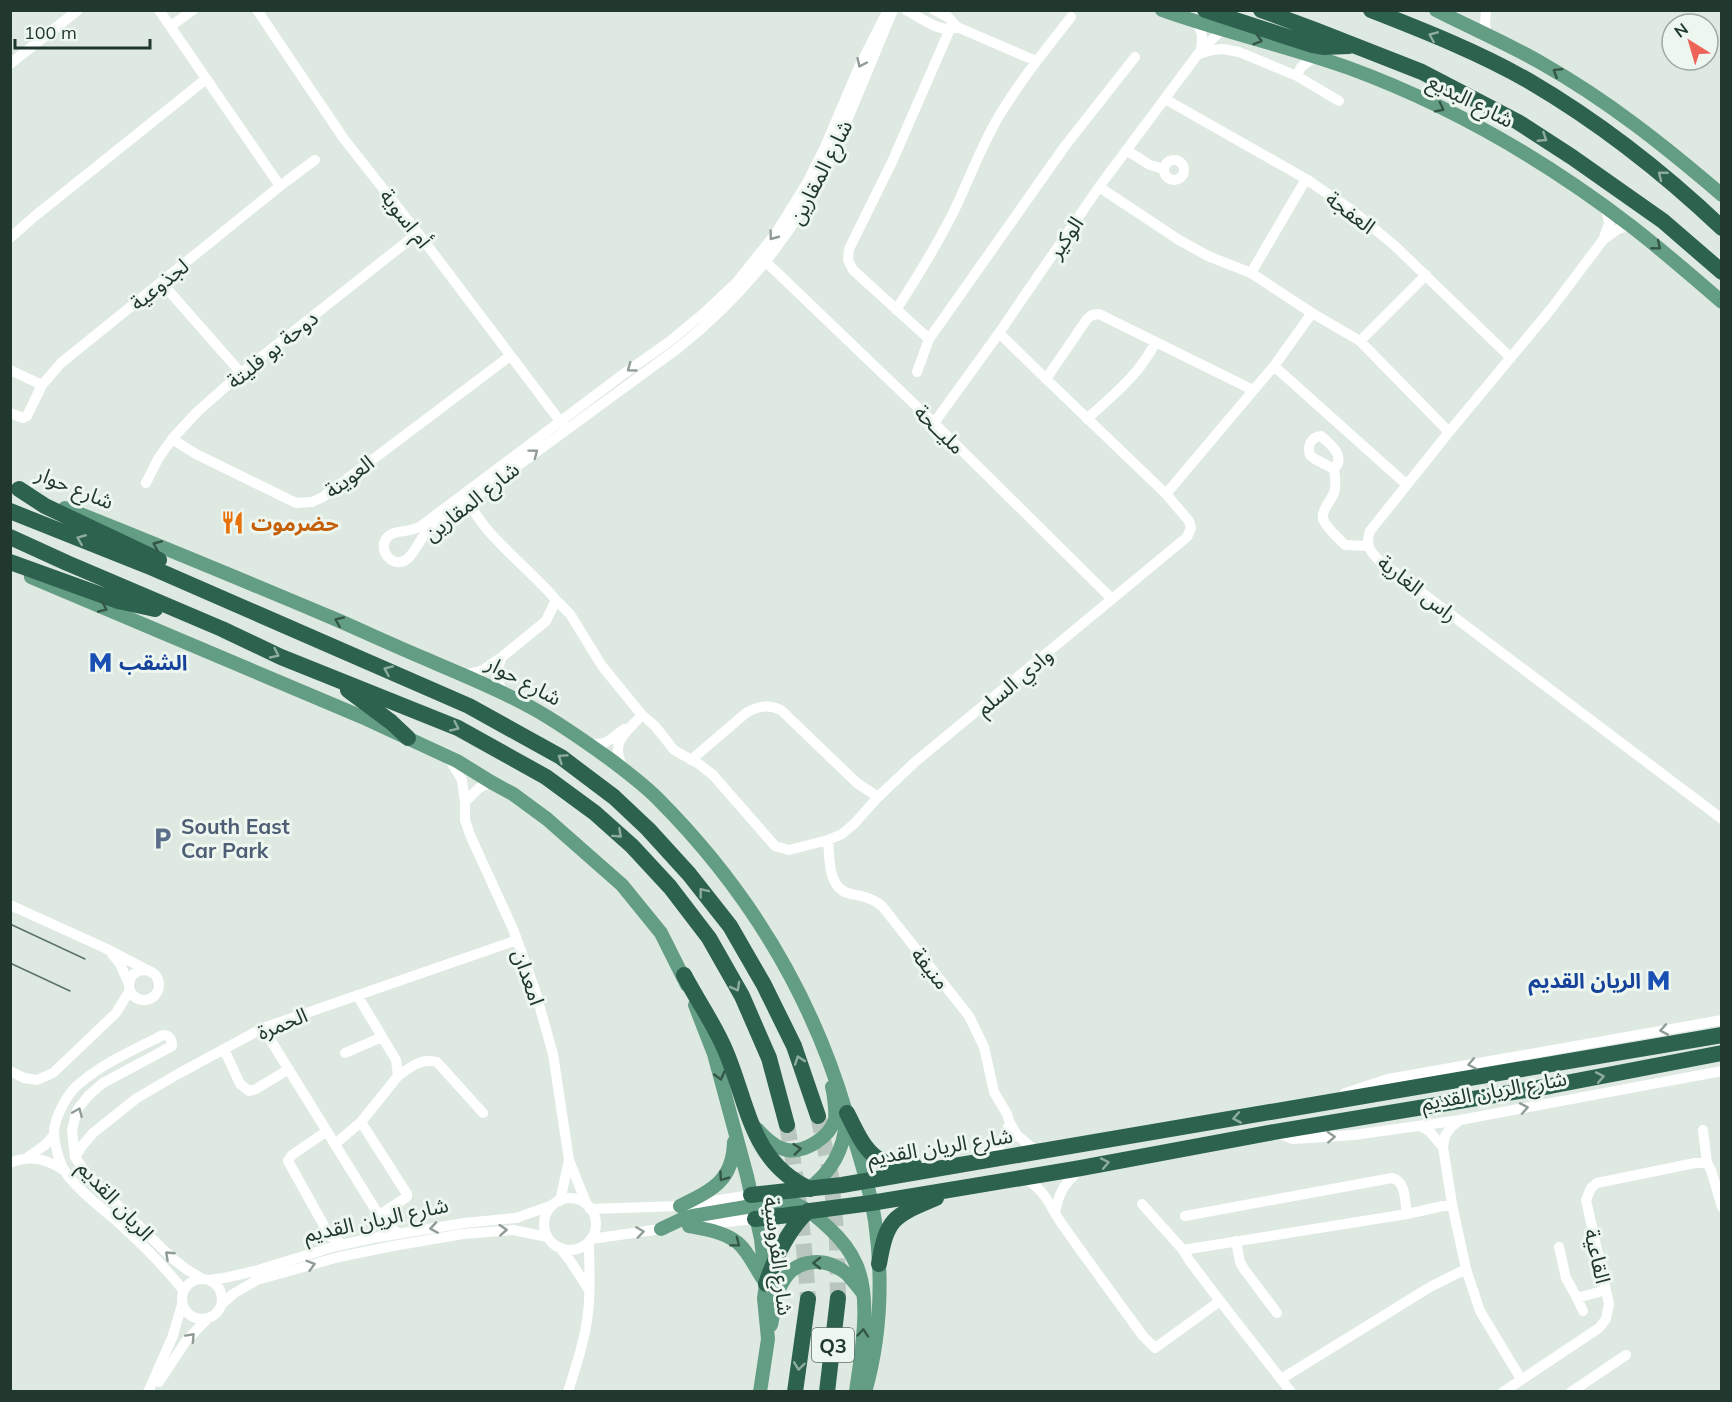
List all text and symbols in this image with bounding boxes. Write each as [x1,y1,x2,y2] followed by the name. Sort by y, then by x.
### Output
[15,12,150,50] scale bar
[1660,12,1720,72] north arrow
[1670,18,1692,42] text: N
[24,21,77,44] text: 100 m
[1429,31,1440,43] one-way arrow
[1252,33,1263,45] one-way arrow
[857,56,869,67] one-way arrow
[1422,67,1518,135] street label: شارع البديع
[1552,68,1563,79] one-way arrow
[1434,100,1445,112] one-way arrow
[782,115,860,230] street label: شارع المقارين
[1537,130,1547,142] one-way arrow
[1658,171,1669,182] one-way arrow
[372,183,437,255] street label: أم اسوية
[1321,185,1381,239] street label: العفجة
[1041,211,1088,264] street label: الوكير
[770,229,781,240] one-way arrow
[1650,239,1661,250] one-way arrow
[124,253,194,315] street label: لجذوعية
[221,304,323,394] street label: دوحة بو فليتة
[627,361,638,372] one-way arrow
[909,399,971,459] street label: مليــحة
[319,449,379,503] street label: العوينة
[528,449,539,460] one-way arrow
[418,456,526,549] street label: شارع المقارين
[30,459,118,517] street label: شارع حوار
[220,510,246,536] restaurant icon: حضرموت
[251,510,339,536] place label: حضرموت
[77,534,88,546] one-way arrow
[153,540,164,552] one-way arrow
[1373,549,1463,627] street label: راس الغارية
[97,601,108,613] one-way arrow
[334,616,345,628] one-way arrow
[970,641,1060,724] street label: وادي السلم
[268,647,279,659] one-way arrow
[88,649,114,675] metro station icon: الشقب
[119,649,187,675] place label: الشقب
[480,649,566,713] street label: شارع حوار
[384,665,395,677] one-way arrow
[449,720,460,732] one-way arrow
[557,754,568,765] one-way arrow
[181,813,290,863] place label: South East Car Park
[150,825,176,851] parking icon: South East Car Park
[611,827,622,838] one-way arrow
[699,887,710,898] one-way arrow
[906,942,956,994] street label: منيفة
[507,946,551,1008] street label: امعدان
[1528,967,1641,996] place label: الريان القديم
[1646,967,1672,993] metro station icon: الريان القديم
[729,981,741,991] one-way arrow
[253,1001,311,1045] street label: الحمرة
[1659,1023,1669,1036] one-way arrow
[794,1055,806,1066] one-way arrow
[1467,1057,1477,1070] one-way arrow
[1419,1064,1569,1119] street label: شارع الريان القديم
[713,1070,725,1080] one-way arrow
[1596,1071,1605,1083] one-way arrow
[1518,1102,1528,1115] one-way arrow
[70,1107,82,1118] one-way arrow
[1232,1111,1242,1124] one-way arrow
[865,1122,1015,1173] street label: شارع الريان القديم
[1326,1130,1335,1143] one-way arrow
[793,1143,802,1156] one-way arrow
[70,1154,160,1248] street label: الريان القديم
[1100,1157,1110,1170] one-way arrow
[719,1170,730,1181] one-way arrow
[301,1191,451,1250] street label: شارع الريان القديم
[756,1195,799,1317] street label: شارع الفروسية
[429,1221,439,1233] one-way arrow
[499,1224,508,1237] one-way arrow
[636,1226,645,1238] one-way arrow
[1579,1226,1617,1286] street label: القاعية
[729,1236,740,1247] one-way arrow
[166,1251,177,1262] one-way arrow
[812,1257,821,1269] one-way arrow
[306,1260,316,1272] one-way arrow
[812,1328,854,1362] road number: Q3
[856,1329,869,1338] one-way arrow
[184,1333,195,1343] one-way arrow
[794,1362,806,1371] one-way arrow

